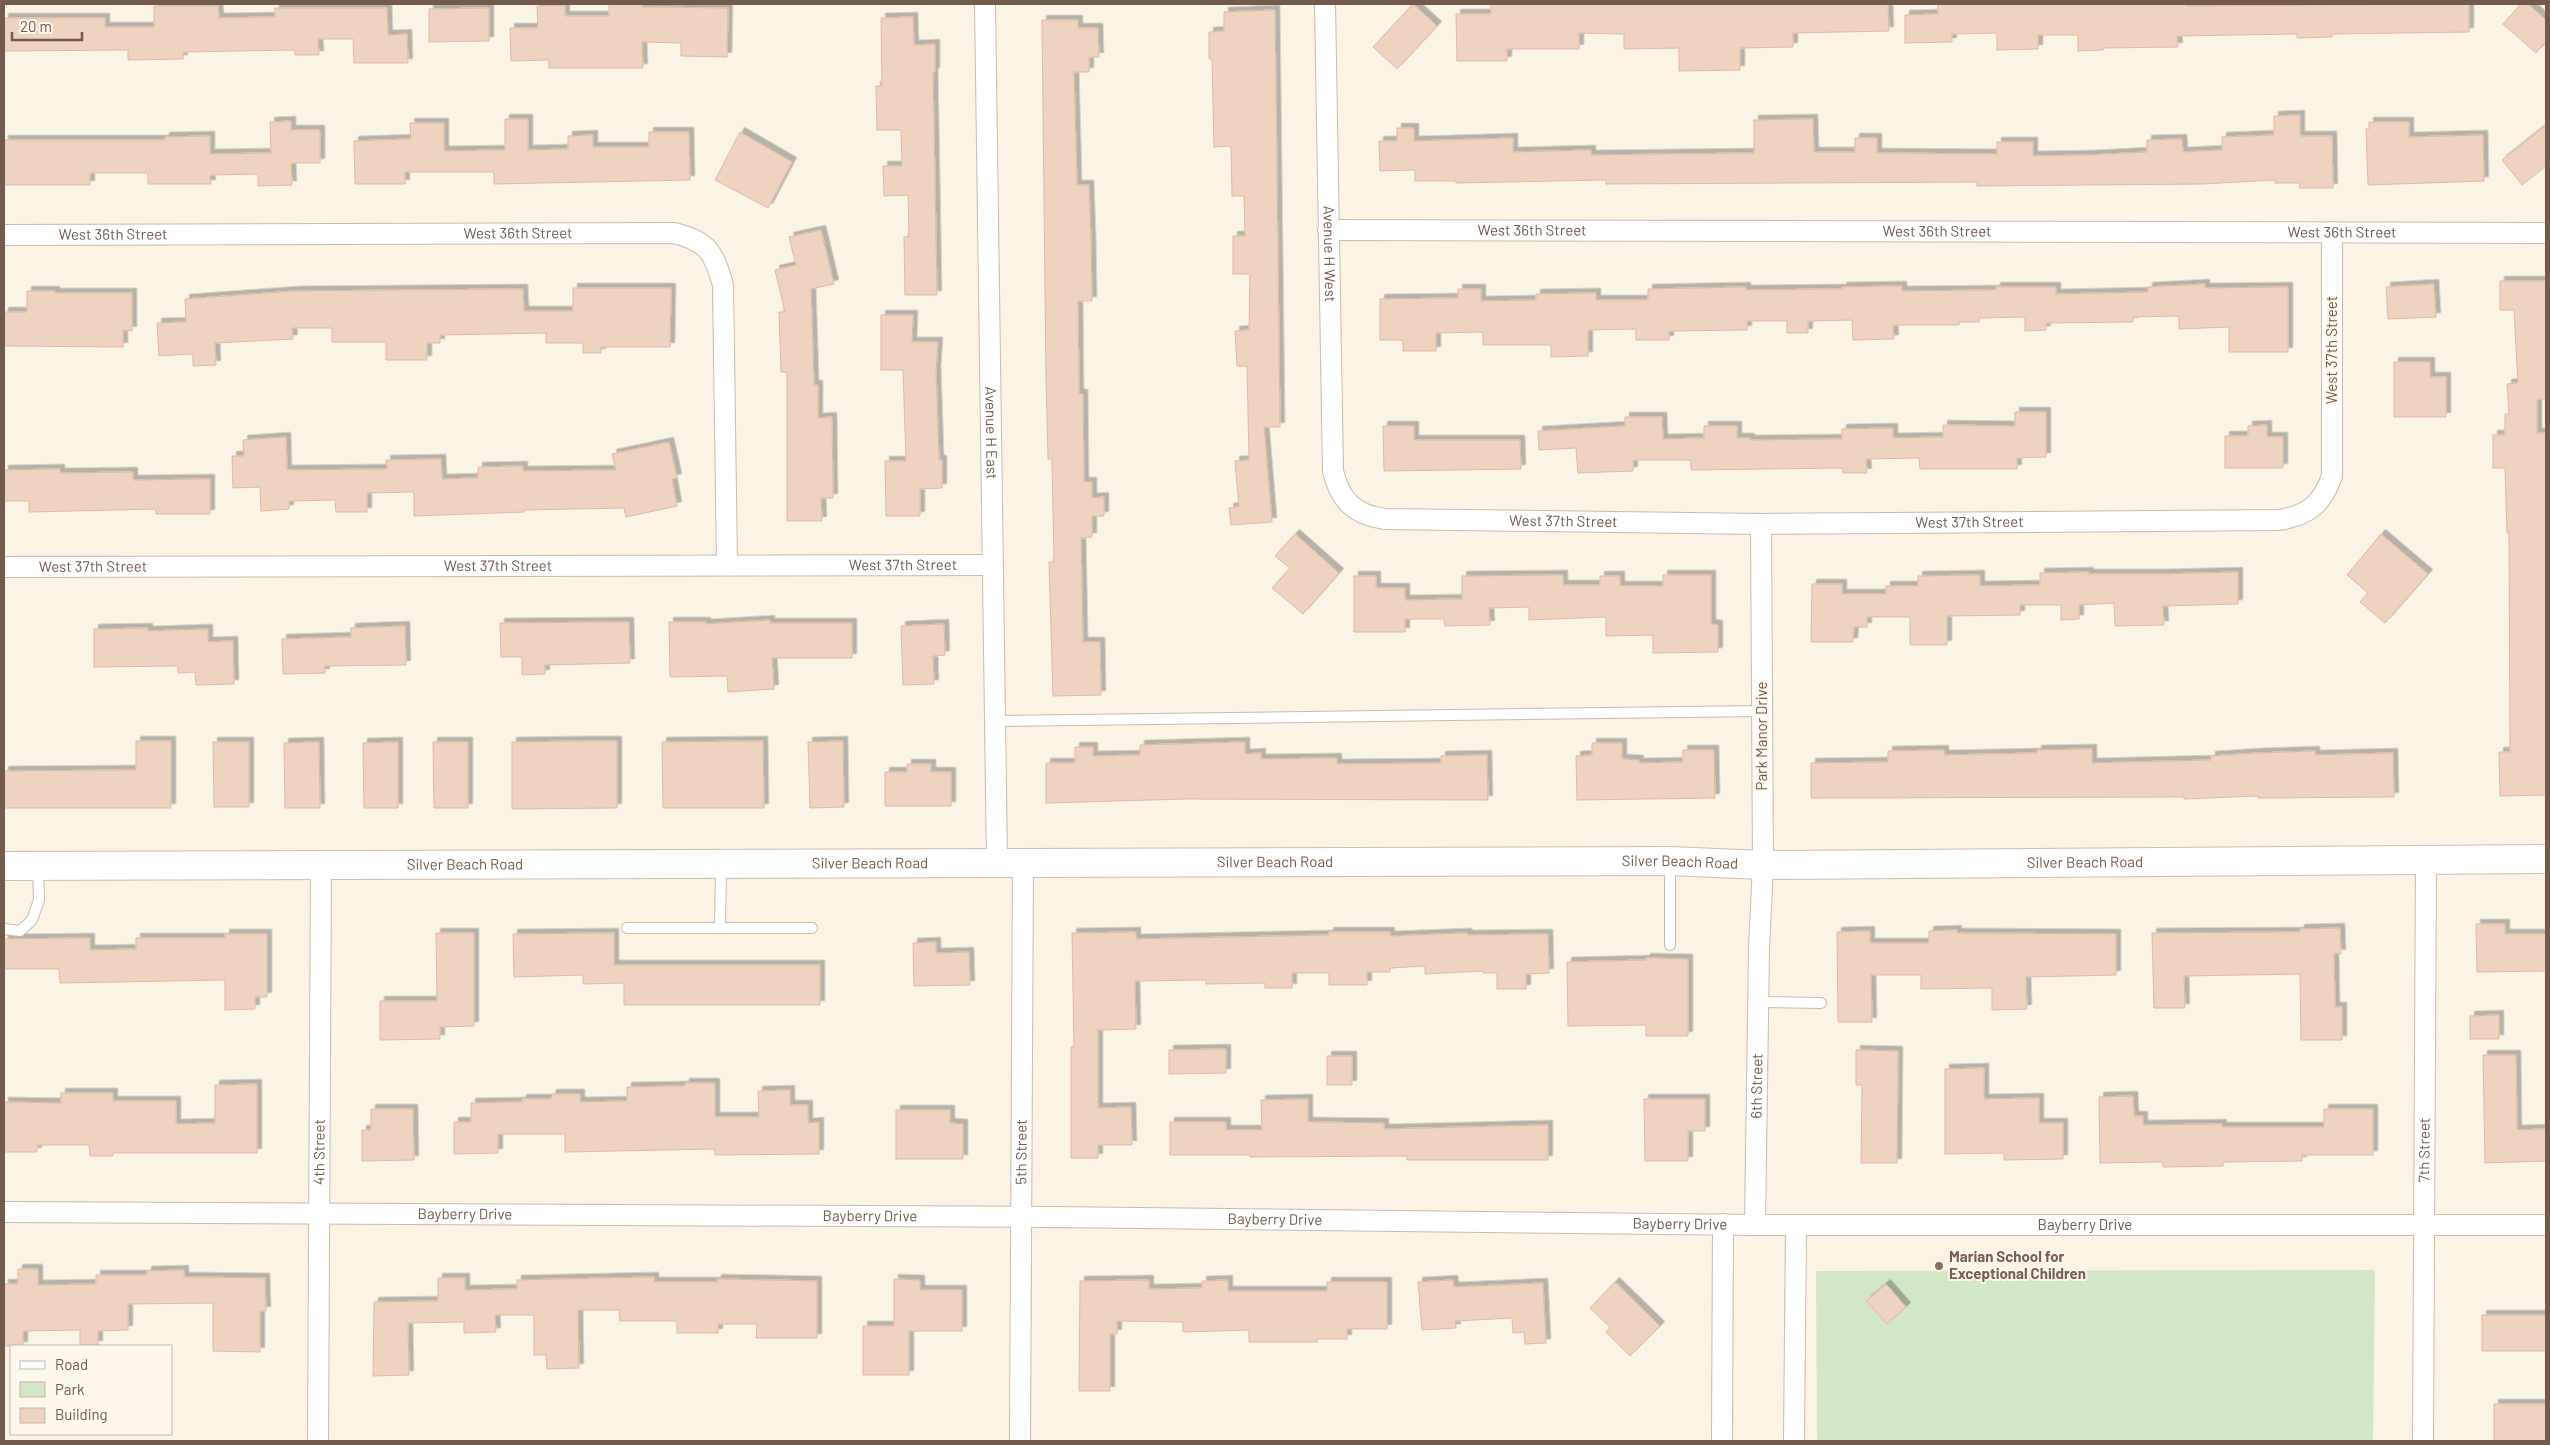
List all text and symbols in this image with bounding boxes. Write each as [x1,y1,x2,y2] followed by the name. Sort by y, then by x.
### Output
[12,10,82,42] scale bar
[20,17,52,35] text: 20 m
[1320,206,1340,302] street label: Avenue H West
[1477,220,1587,239] street label: West 36th Street
[1882,221,1992,240] street label: West 36th Street
[2287,222,2397,241] street label: West 36th Street
[463,223,573,242] street label: West 36th Street
[58,225,168,243] street label: West 36th Street
[2322,296,2340,404] street label: West 37th Street
[982,386,1002,480] street label: Avenue H East
[1509,511,1618,530] street label: West 37th Street
[1915,512,2024,531] street label: West 37th Street
[849,555,957,573] street label: West 37th Street
[444,556,552,574] street label: West 37th Street
[39,557,147,575] street label: West 37th Street
[1752,682,1770,790] street label: Park Manor Drive
[1622,851,1739,872] street label: Silver Beach Road
[1217,852,1333,870] street label: Silver Beach Road
[2027,852,2143,871] street label: Silver Beach Road
[812,853,928,872] street label: Silver Beach Road
[407,854,523,873] street label: Silver Beach Road
[1747,1053,1765,1119] street label: 6th Street
[2414,1118,2433,1182] street label: 7th Street
[309,1119,328,1185] street label: 4th Street
[1011,1119,1030,1185] street label: 5th Street
[418,1204,512,1222] street label: Bayberry Drive
[823,1206,917,1224] street label: Bayberry Drive
[1228,1209,1322,1228] street label: Bayberry Drive
[1633,1214,1727,1233] street label: Bayberry Drive
[2038,1215,2132,1233] street label: Bayberry Drive
[1949,1247,2086,1282] place label: Marian School for Exceptional Children
[1933,1260,1945,1272] marker: Marian School for Exceptional Children
[10,1345,172,1435] legend
[55,1355,88,1373] text: Road
[55,1380,85,1398] text: Park
[55,1405,108,1423] text: Building

